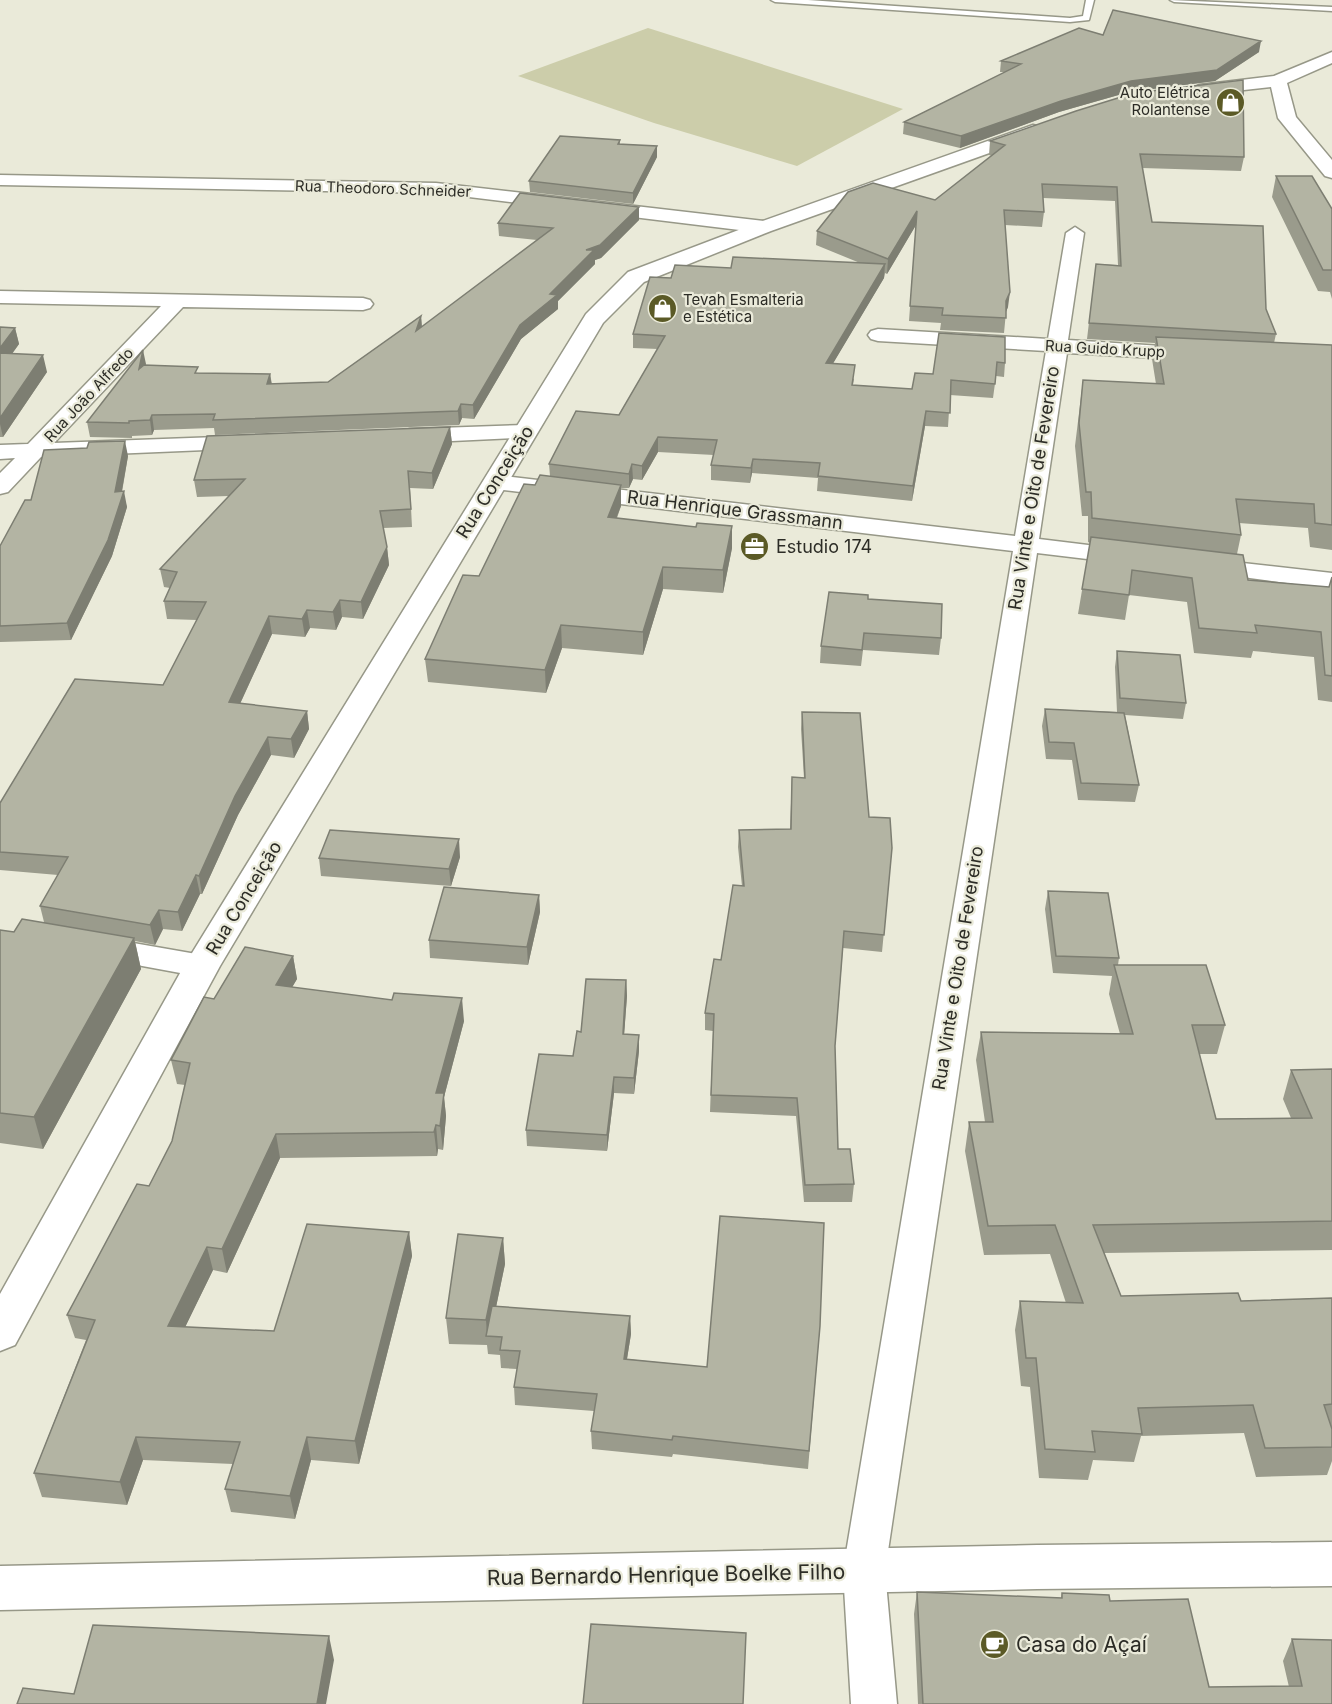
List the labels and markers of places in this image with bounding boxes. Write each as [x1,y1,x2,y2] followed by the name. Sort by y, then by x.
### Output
[1120,83,1210,119] place label: Auto Elétrica Rolantense
[1215,86,1247,118] shop icon: Auto Elétrica Rolantense
[683,290,804,326] place label: Tevah Esmalteria e Estética
[646,293,678,325] shop icon: Tevah Esmalteria e Estética
[739,531,771,563] office icon: Estudio 174
[776,536,872,557] place label: Estudio 174
[979,1629,1011,1661] cafe icon: Casa do Açaí
[1016,1632,1148,1657] place label: Casa do Açaí

